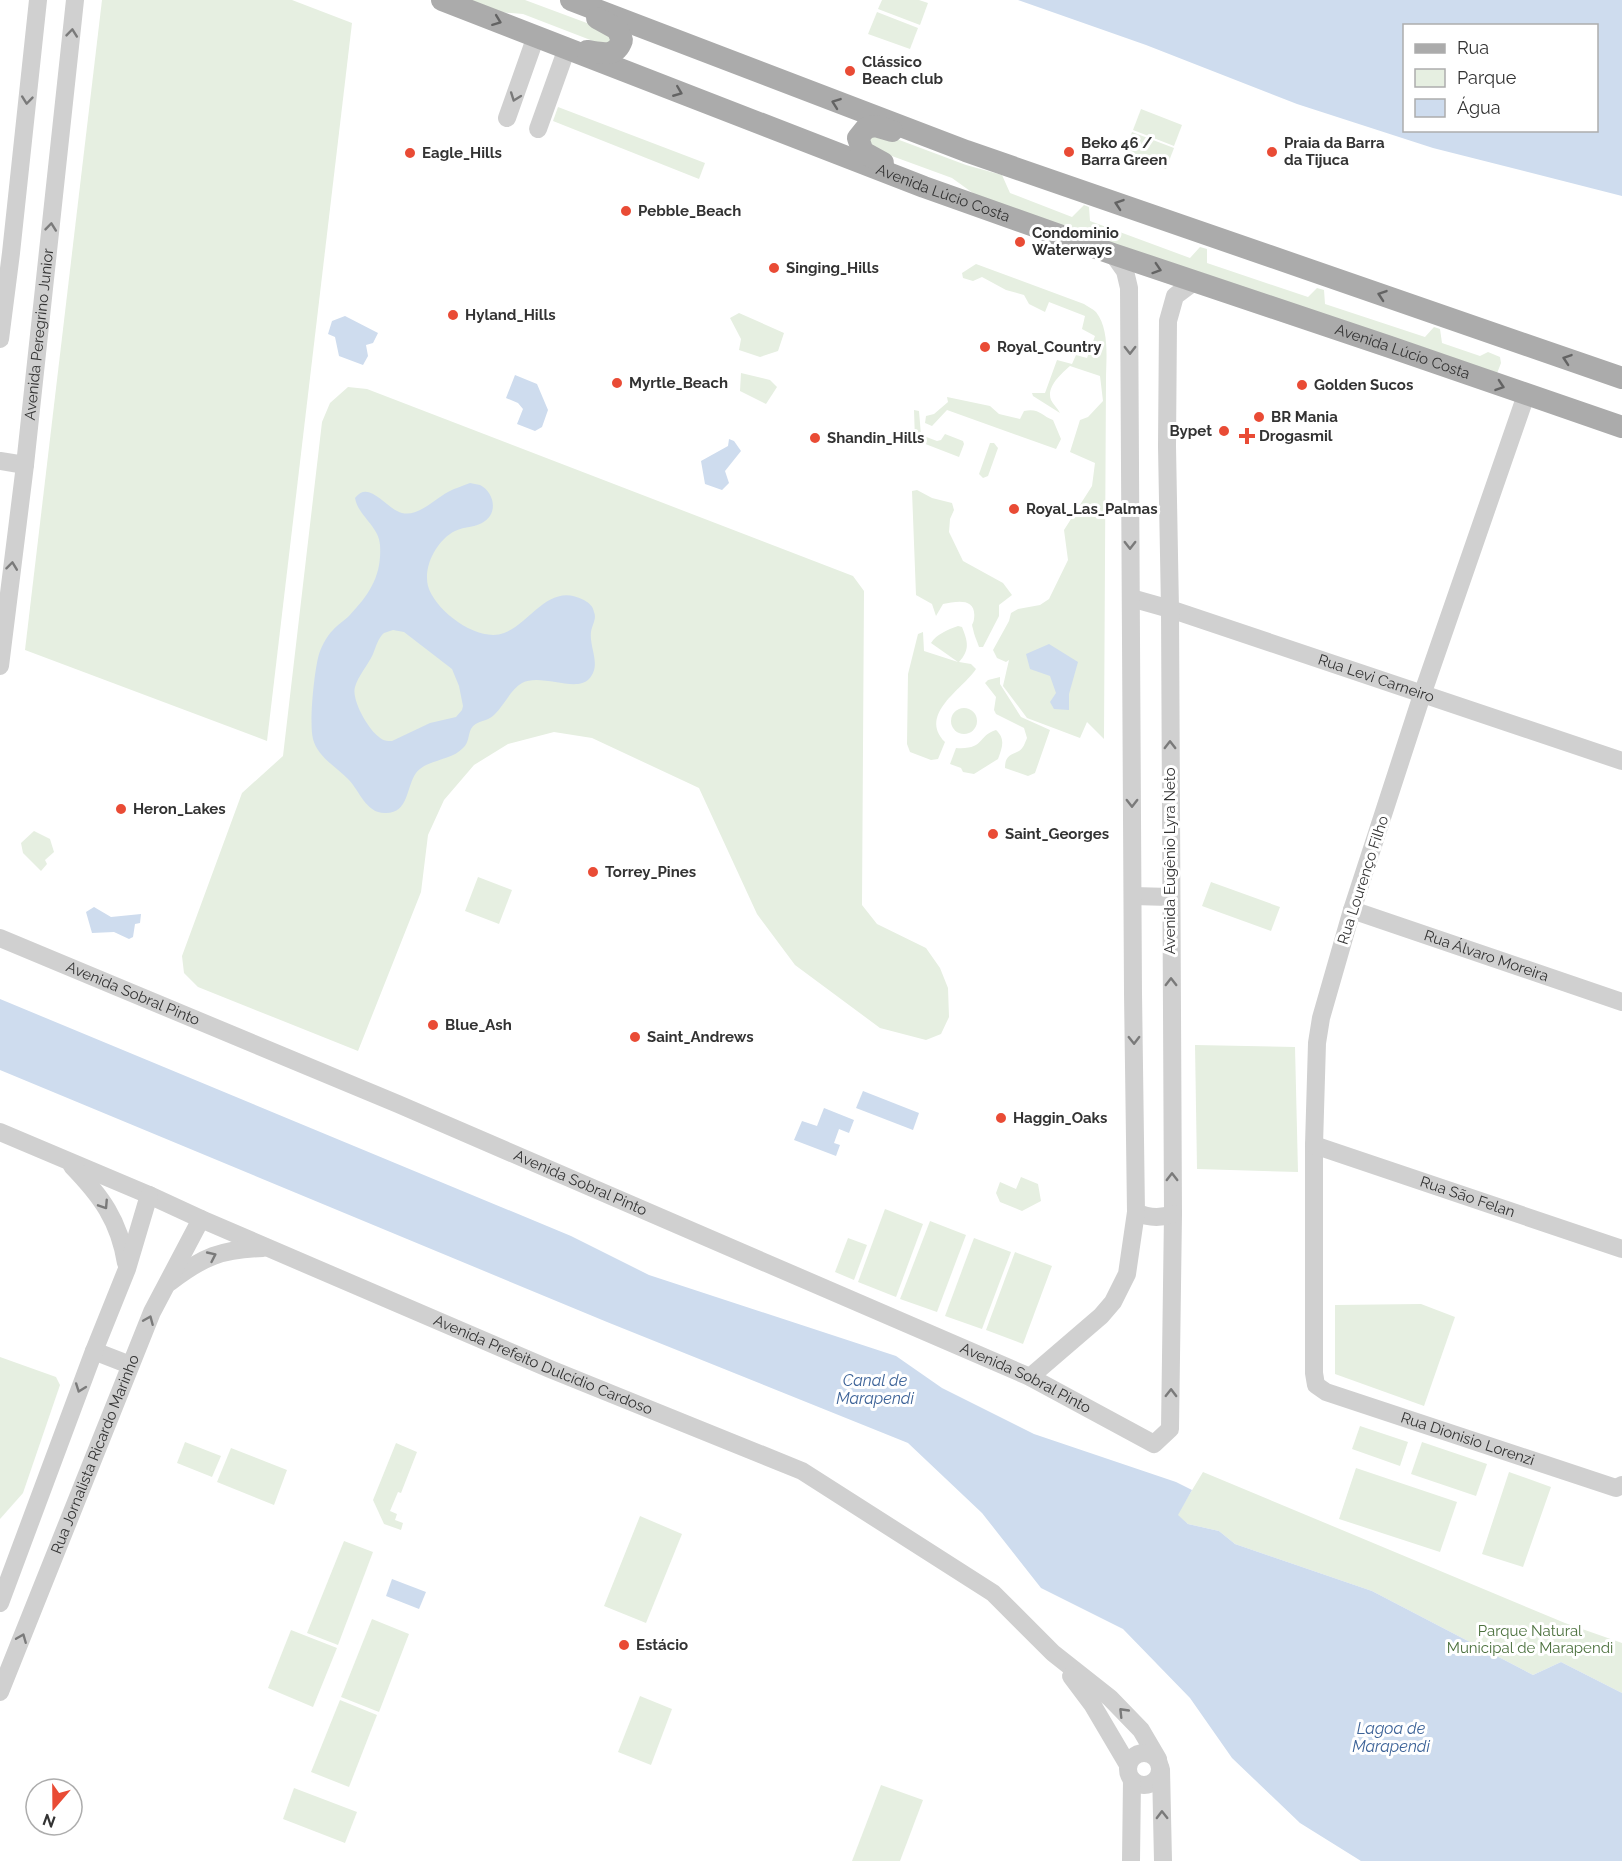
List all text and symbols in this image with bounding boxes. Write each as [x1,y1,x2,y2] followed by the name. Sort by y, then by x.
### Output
[491,14,502,26] one-way arrow
[1403,24,1598,132] legend
[65,28,78,37] one-way arrow
[1457,37,1489,58] text: Rua
[862,53,943,88] place label: Clássico Beach club
[843,64,857,78] marker: Clássico Beach club
[1457,67,1517,88] text: Parque
[672,85,683,97] one-way arrow
[509,91,522,101] one-way arrow
[21,95,34,105] one-way arrow
[1457,96,1501,118] text: Água
[832,97,842,110] one-way arrow
[1081,134,1167,169] place label: Beko 46 / Barra Green
[1284,134,1385,169] place label: Praia da Barra da Tijuca
[422,144,502,162] place label: Eagle_Hills
[1062,145,1076,159] marker: Beko 46 / Barra Green
[1265,145,1279,159] marker: Praia da Barra da Tijuca
[403,146,417,160] marker: Eagle_Hills
[874,160,1012,226] street label: Avenida Lúcio Costa
[1114,199,1125,211] one-way arrow
[638,202,741,220] place label: Pebble_Beach
[619,204,633,218] marker: Pebble_Beach
[44,222,56,231] one-way arrow
[1032,224,1119,259] place label: Condominio Waterways
[1013,235,1027,249] marker: Condominio Waterways
[21,247,57,421] street label: Avenida Peregrino Junior
[786,259,879,277] place label: Singing_Hills
[767,261,781,275] marker: Singing_Hills
[1151,262,1162,274] one-way arrow
[1377,290,1388,303] one-way arrow
[465,306,556,324] place label: Hyland_Hills
[446,308,460,322] marker: Hyland_Hills
[1333,320,1472,383] street label: Avenida Lúcio Costa
[997,338,1102,356] place label: Royal_Country
[978,340,992,354] marker: Royal_Country
[1124,346,1136,355] one-way arrow
[1562,354,1573,366] one-way arrow
[629,374,728,392] place label: Myrtle_Beach
[610,376,624,390] marker: Myrtle_Beach
[1314,376,1413,394] place label: Golden Sucos
[1295,378,1309,392] marker: Golden Sucos
[1494,379,1505,391] one-way arrow
[1271,408,1338,426] place label: BR Mania
[1252,410,1266,424] marker: BR Mania
[1169,422,1212,440] place label: Bypet
[1217,424,1231,438] marker: Bypet
[1259,427,1333,445] place label: Drogasmil
[827,429,925,447] place label: Shandin_Hills
[1240,429,1254,443] marker: Drogasmil
[808,431,822,445] marker: Shandin_Hills
[1026,500,1158,518] place label: Royal_Las_Palmas
[1007,502,1021,516] marker: Royal_Las_Palmas
[1124,541,1137,550] one-way arrow
[5,562,18,571] one-way arrow
[1316,650,1437,706] street label: Rua Levi Carneiro
[1164,740,1176,749] one-way arrow
[1161,767,1179,955] street label: Avenida Eugênio Lyra Neto
[1126,799,1138,808] one-way arrow
[133,800,226,818] place label: Heron_Lakes
[114,802,128,816] marker: Heron_Lakes
[1334,813,1392,947] street label: Rua Lourenço Filho
[1005,825,1109,843] place label: Saint_Georges
[986,827,1000,841] marker: Saint_Georges
[605,863,696,881] place label: Torrey_Pines
[586,865,600,879] marker: Torrey_Pines
[1422,926,1551,985] street label: Rua Álvaro Moreira
[63,958,202,1029] street label: Avenida Sobral Pinto
[1165,977,1177,986] one-way arrow
[445,1016,512,1034] place label: Blue_Ash
[426,1018,440,1032] marker: Blue_Ash
[647,1028,754,1046] place label: Saint_Andrews
[628,1030,642,1044] marker: Saint_Andrews
[1128,1036,1140,1045] one-way arrow
[1013,1109,1107,1127] place label: Haggin_Oaks
[994,1111,1008,1125] marker: Haggin_Oaks
[511,1146,650,1219] street label: Avenida Sobral Pinto
[1166,1172,1178,1181] one-way arrow
[1418,1172,1517,1221] street label: Rua São Felan
[97,1198,108,1209] one-way arrow
[206,1252,217,1264] one-way arrow
[431,1311,655,1419] street label: Avenida Prefeito Dulcídio Cardoso
[142,1316,154,1327] one-way arrow
[957,1339,1094,1417] street label: Avenida Sobral Pinto
[47,1352,143,1557] street label: Rua Jornalista Ricardo Marinho
[836,1371,914,1408] water label: Canal de Marapendi
[75,1382,88,1393] one-way arrow
[1164,1388,1177,1397] one-way arrow
[1399,1408,1537,1469] street label: Rua Dionisio Lorenzi
[1447,1622,1613,1657] park label: Parque Natural Municipal de Marapendi
[14,1633,27,1644] one-way arrow
[636,1636,688,1654] place label: Estácio
[617,1638,631,1652] marker: Estácio
[1120,1709,1131,1720] one-way arrow
[1352,1719,1430,1756] water label: Lagoa de Marapendi
[24,1777,84,1837] north arrow
[40,1810,58,1832] text: N
[1155,1811,1168,1820] one-way arrow

